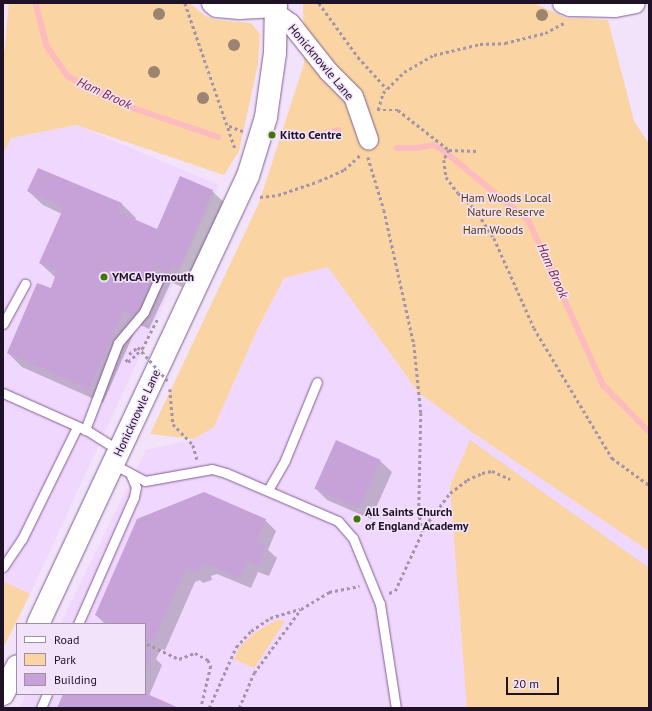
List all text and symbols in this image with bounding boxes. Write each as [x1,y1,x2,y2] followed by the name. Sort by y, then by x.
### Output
[285,21,357,103] street label: Honicknowle Lane
[74,75,134,113] water label: Ham Brook
[280,128,342,142] place label: Kitto Centre
[267,130,277,140] marker: Kitto Centre
[461,191,551,219] park label: Ham Woods Local Nature Reserve
[463,223,523,237] park label: Ham Woods
[533,241,571,301] water label: Ham Brook
[112,270,195,284] place label: YMCA Plymouth
[99,272,109,282] marker: YMCA Plymouth
[111,367,163,459] street label: Honicknowle Lane
[365,505,469,533] place label: All Saints Church of England Academy
[352,514,362,524] marker: All Saints Church of England Academy
[16,623,146,695] legend
[54,632,79,647] text: Road
[54,652,76,667] text: Park
[508,669,561,695] scale bar
[54,672,97,687] text: Building
[513,676,539,691] text: 20 m

